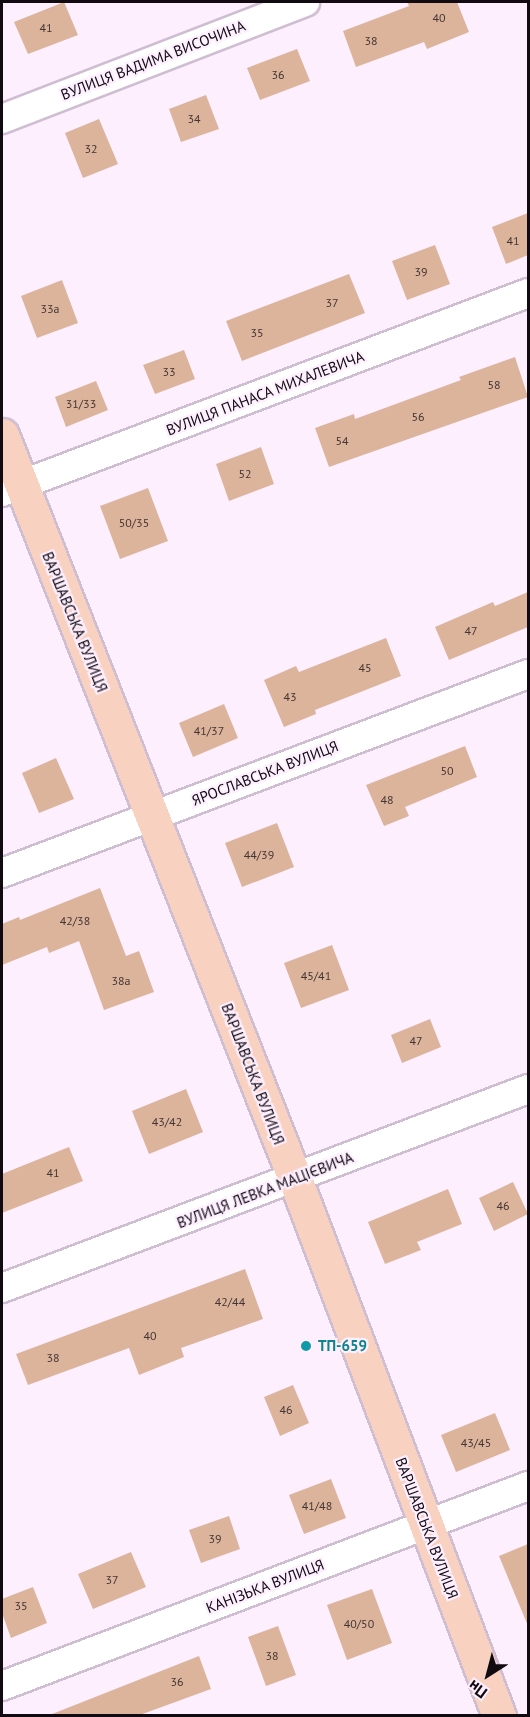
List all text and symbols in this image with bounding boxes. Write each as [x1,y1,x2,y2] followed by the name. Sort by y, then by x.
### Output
[432,11,446,25] house number: 40
[58,16,248,104] street label: ВУЛИЦЯ ВАДИМА ВИСОЧИНА
[39,21,53,35] house number: 41
[364,34,378,48] house number: 38
[271,68,285,82] house number: 36
[187,112,201,126] house number: 34
[84,142,98,156] house number: 32
[506,234,520,248] house number: 41
[414,265,428,279] house number: 39
[325,296,339,310] house number: 37
[40,302,60,316] house number: 33а
[250,326,264,340] house number: 35
[163,347,367,439] street label: ВУЛИЦЯ ПАНАСА МИХАЛЕВИЧА
[162,365,176,379] house number: 33
[487,378,501,392] house number: 58
[66,397,96,411] house number: 31/33
[411,410,425,424] house number: 56
[335,434,349,448] house number: 54
[238,467,252,481] house number: 52
[119,516,149,530] house number: 50/35
[38,549,112,695] street label: ВАРШАВСЬКА ВУЛИЦЯ
[464,624,478,638] house number: 47
[358,661,372,675] house number: 45
[283,690,297,704] house number: 43
[194,724,224,738] house number: 41/37
[189,737,341,809] street label: ЯРОСЛАВСЬКА ВУЛИЦЯ
[440,764,454,778] house number: 50
[380,793,394,807] house number: 48
[244,848,274,862] house number: 44/39
[60,914,90,928] house number: 42/38
[301,969,331,983] house number: 45/41
[111,974,131,988] house number: 38а
[218,1001,288,1147] street label: ВАРШАВСЬКА ВУЛИЦЯ
[409,1034,423,1048] house number: 47
[152,1115,182,1129] house number: 43/42
[174,1148,356,1232] street label: ВУЛИЦЯ ЛЕВКА МАЦІЄВИЧА
[46,1166,60,1180] house number: 41
[496,1199,510,1213] house number: 46
[215,1295,245,1309] house number: 42/44
[143,1329,157,1343] house number: 40
[318,1337,367,1355] place label: ТП-659
[299,1339,313,1353] marker: ТП-659
[46,1351,60,1365] house number: 38
[279,1403,293,1417] house number: 46
[461,1436,491,1450] house number: 43/45
[392,1455,462,1601] street label: ВАРШАВСЬКА ВУЛИЦЯ
[302,1499,332,1513] house number: 41/48
[208,1532,222,1546] house number: 39
[203,1555,327,1617] street label: КАНІЗЬКА ВУЛИЦЯ
[105,1573,119,1587] house number: 37
[14,1599,28,1613] house number: 35
[344,1617,374,1631] house number: 40/50
[458,1645,518,1705] north arrow
[265,1649,279,1663] house number: 38
[170,1675,184,1689] house number: 36
[464,1676,491,1703] text: Пн

